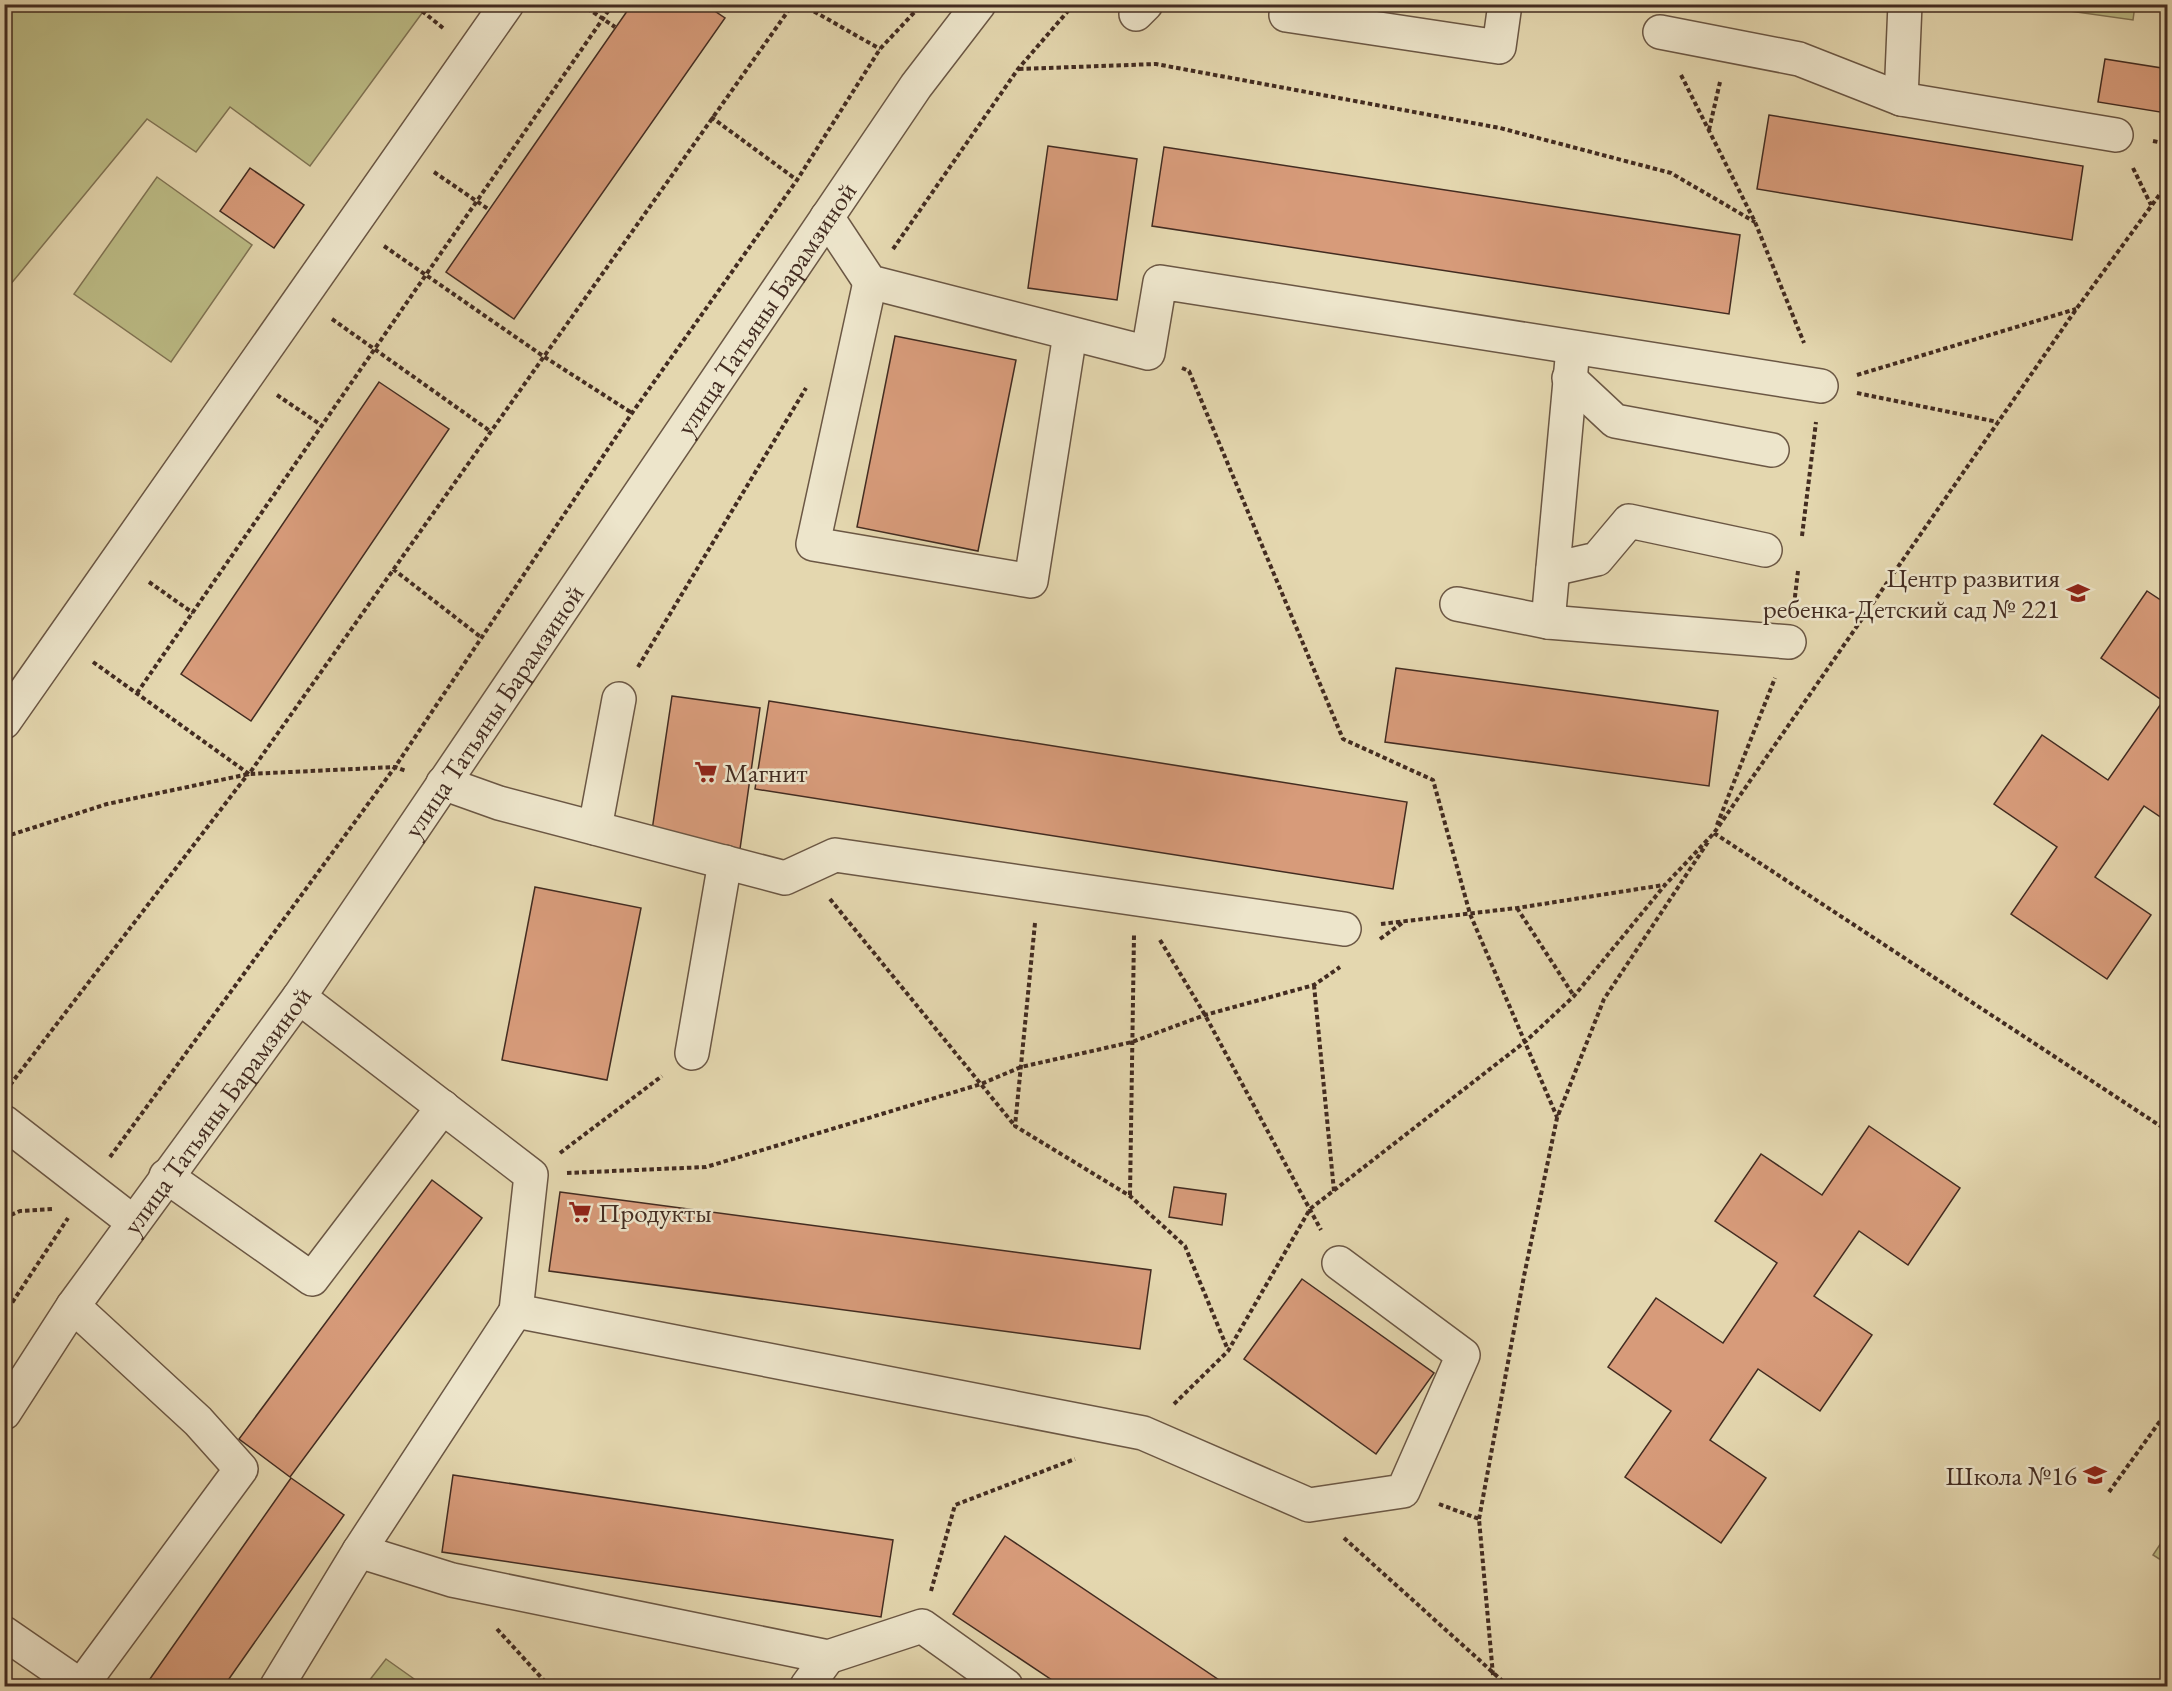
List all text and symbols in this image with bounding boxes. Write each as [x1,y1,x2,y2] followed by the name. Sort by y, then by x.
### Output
[667,175,864,442] street label: улица Татьяны Барамзиной
[1763,560,2060,626] place label: Центр развития ребенка-Детский сад № 221
[395,577,591,844] street label: улица Татьяны Барамзиной
[2065,580,2091,606] school or university icon: Центр развития ребенка-Детский сад № 221
[724,755,808,790] place label: Магнит
[693,759,719,785] supermarket icon: Магнит
[114,980,319,1241] street label: улица Татьяны Барамзиной
[598,1195,712,1230] place label: Продукты
[567,1199,593,1225] supermarket icon: Продукты
[1946,1458,2077,1493] place label: Школа №16
[2082,1462,2108,1488] school or university icon: Школа №16

